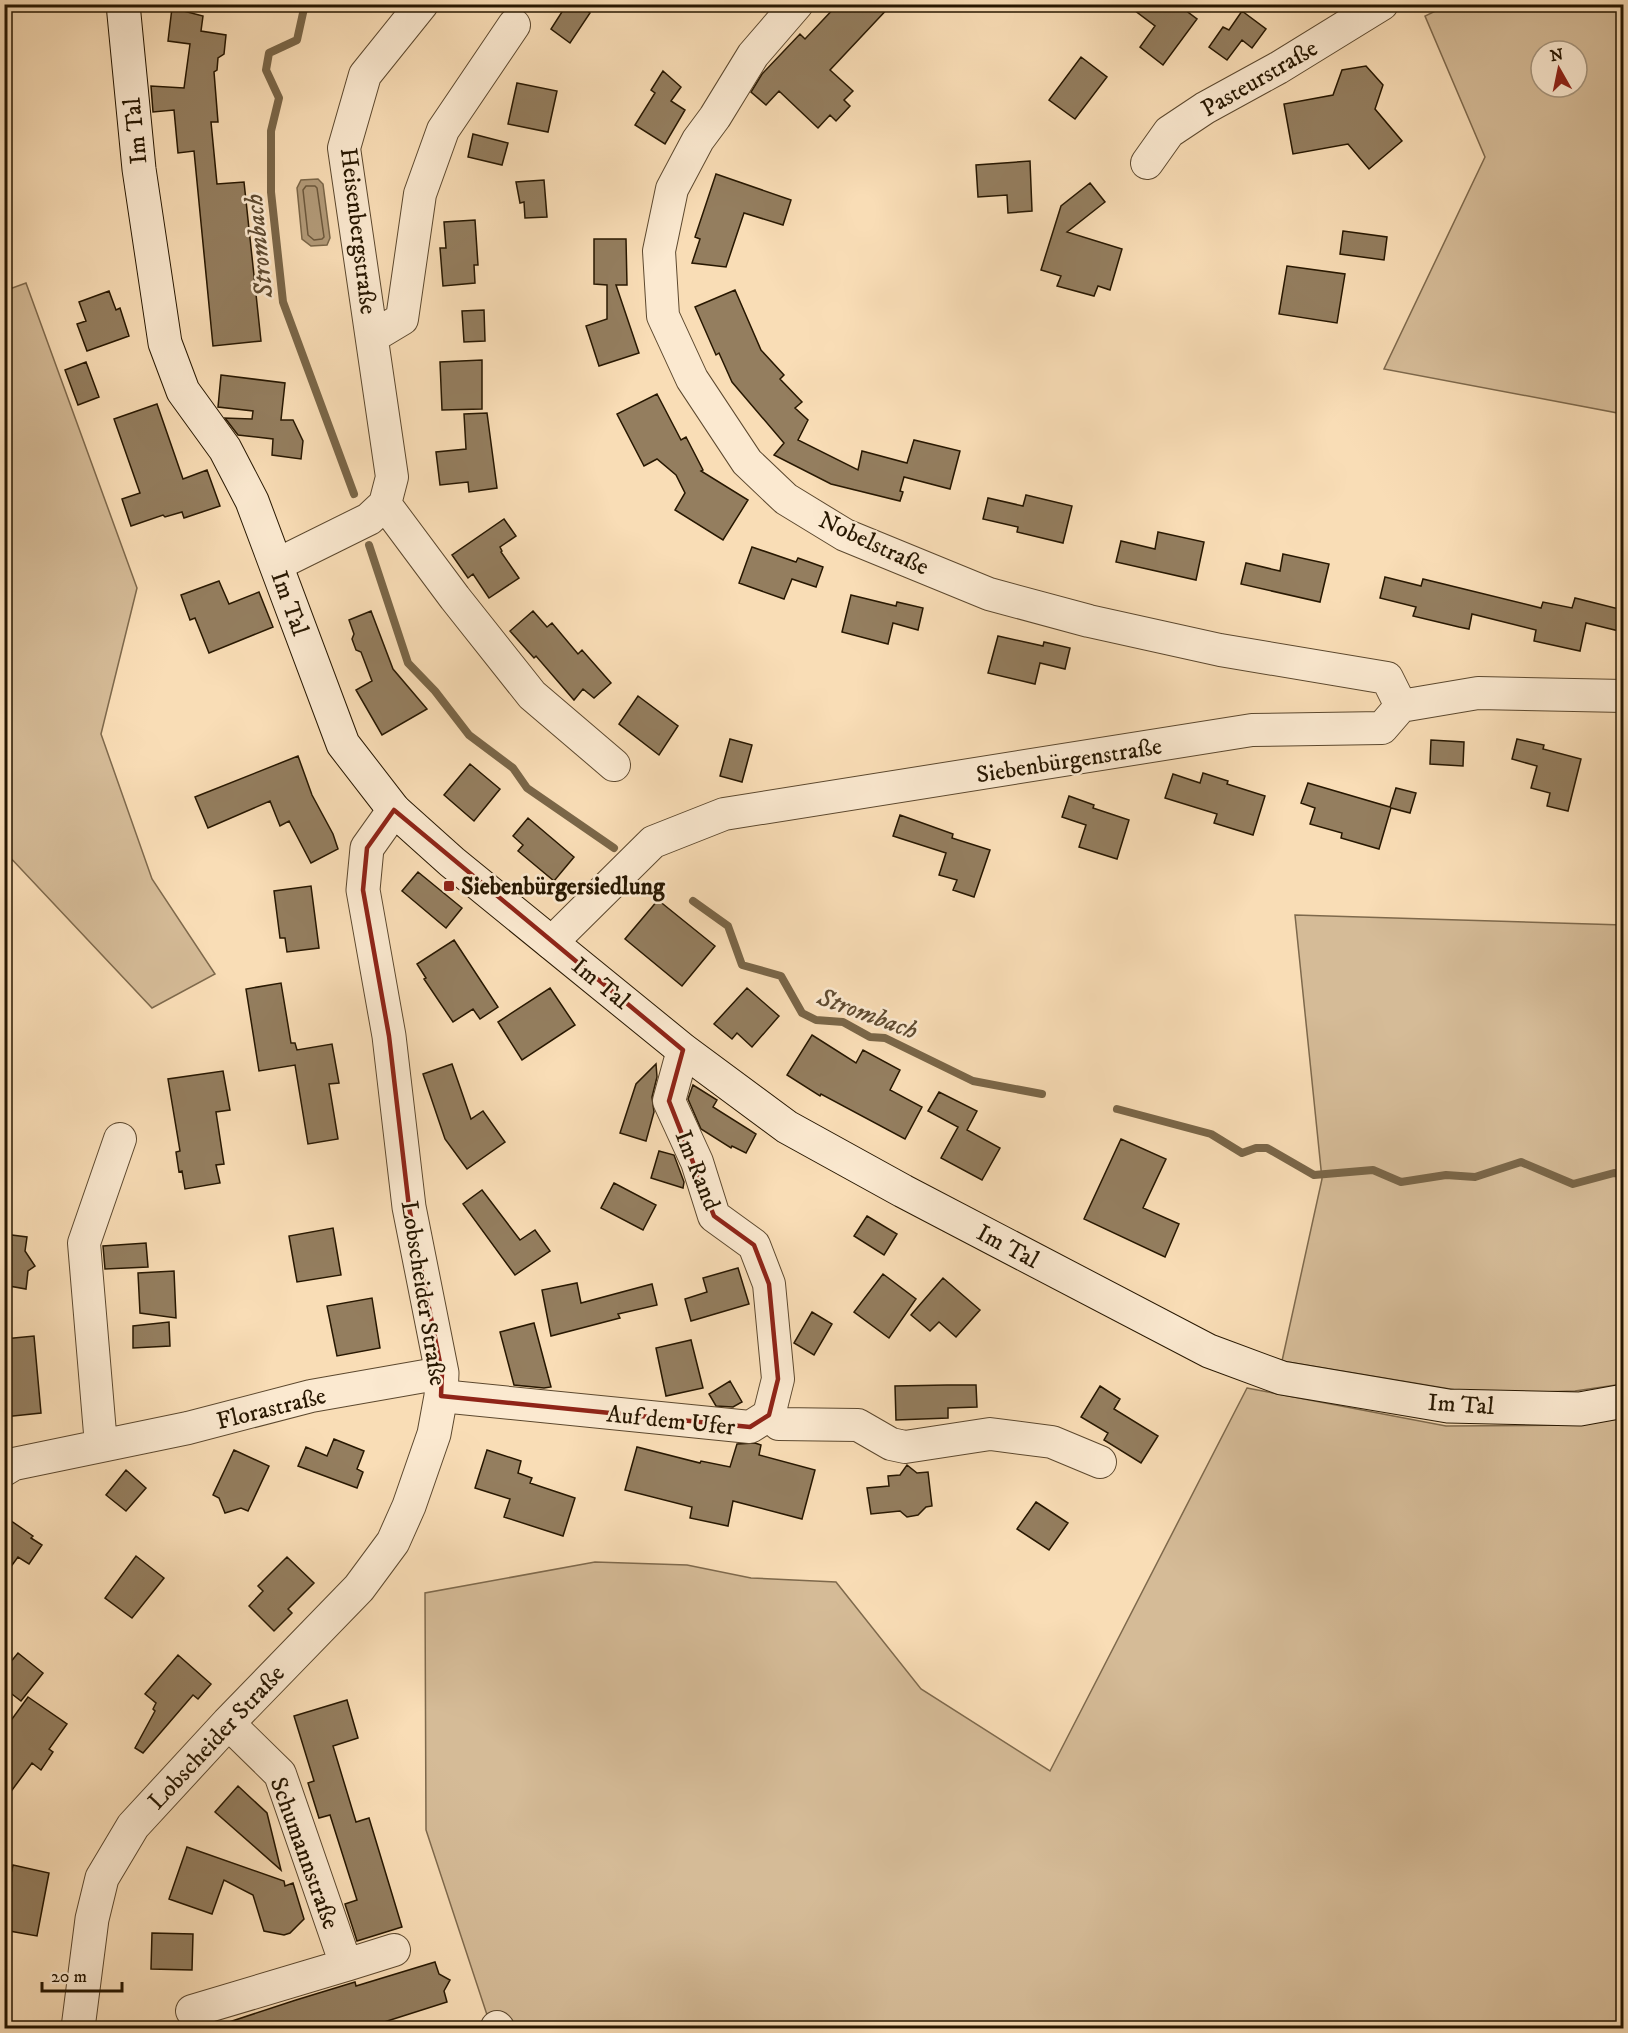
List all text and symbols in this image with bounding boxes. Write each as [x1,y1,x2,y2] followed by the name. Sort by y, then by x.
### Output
[1196,33,1323,124] street label: Pasteurstraße
[1529,39,1589,99] north arrow
[1549,44,1565,66] text: N
[118,95,154,166] street label: Im Tal
[333,146,383,316] street label: Heisenbergstraße
[238,192,281,301] water label: Strombach
[814,505,934,583] street label: Nobelstraße
[264,567,315,640] street label: Im Tal
[974,731,1164,790] street label: Siebenbürgenstraße
[461,872,666,902] place label: Siebenbürgersiedlung
[442,879,456,893] marker: Siebenbürgersiedlung
[565,951,636,1017] street label: Im Tal
[812,981,922,1048] water label: Strombach
[667,1126,727,1215] street label: Im Rand
[394,1198,452,1388] street label: Lobscheider Straße
[971,1218,1045,1276] street label: Im Tal
[213,1381,329,1437] street label: Florastraße
[1427,1388,1496,1422] street label: Im Tal
[605,1399,737,1443] street label: Auf dem Ufer
[142,1659,292,1816] street label: Lobscheider Straße
[263,1773,345,1933] street label: Schumannstraße
[42,1955,122,1993] scale bar
[51,1966,87,1988] text: 20 m

